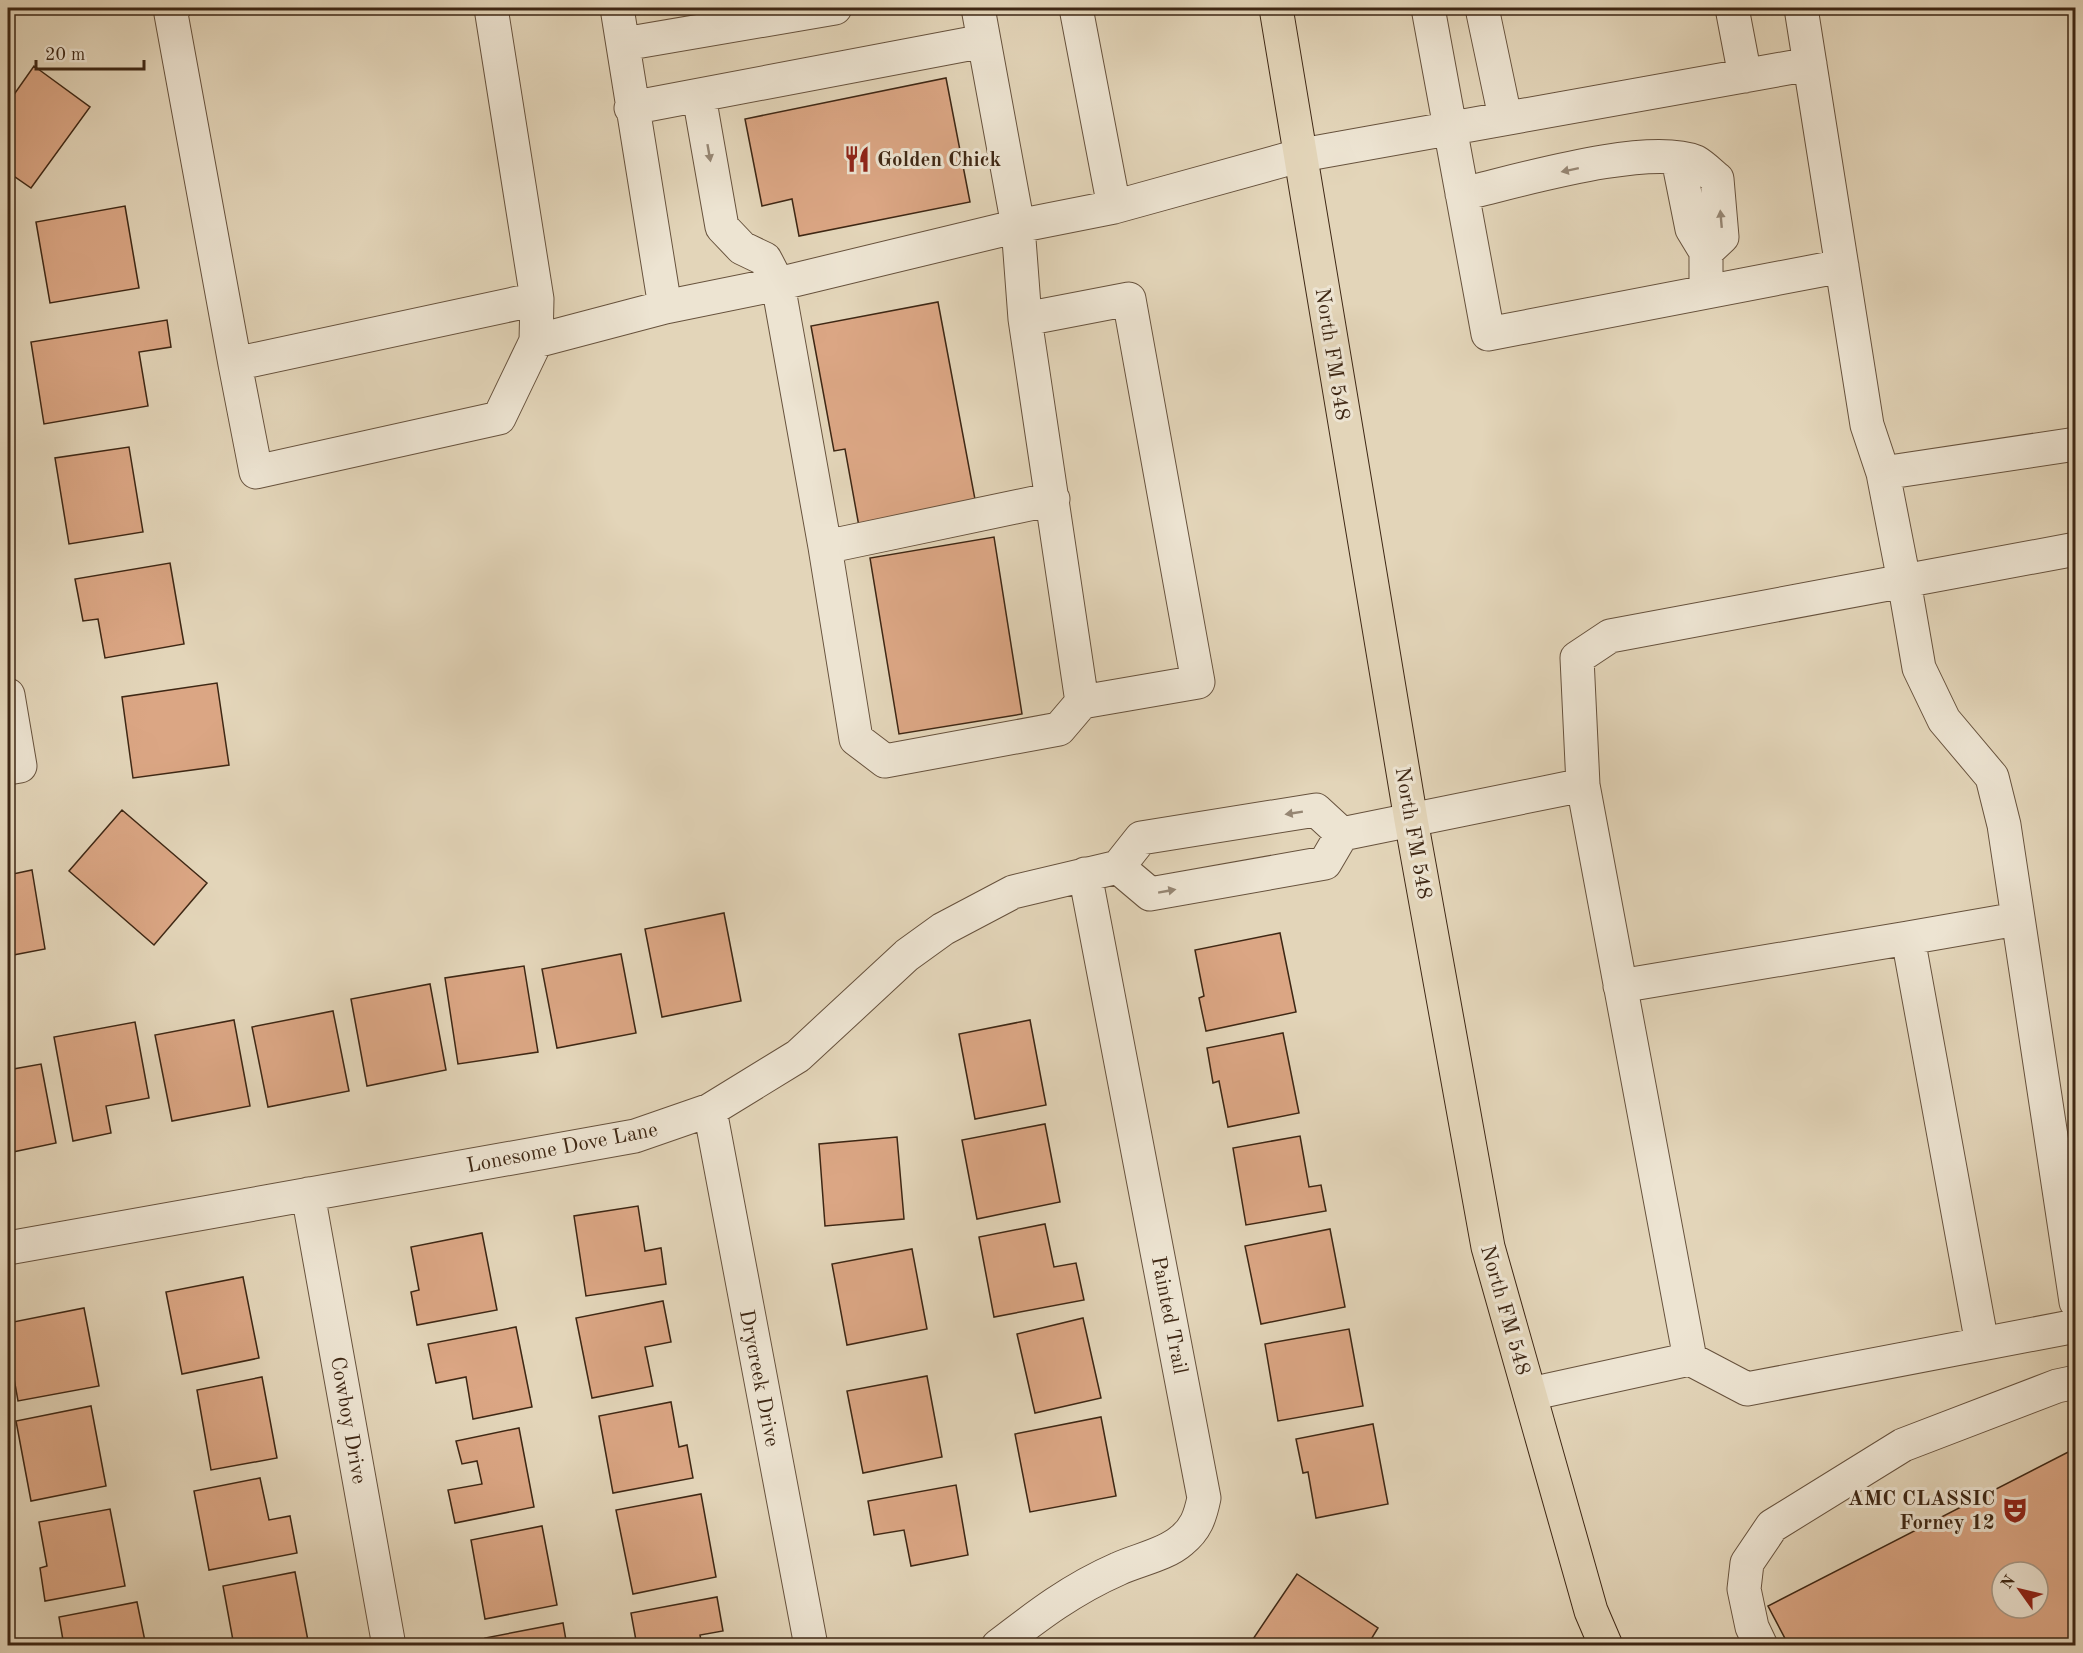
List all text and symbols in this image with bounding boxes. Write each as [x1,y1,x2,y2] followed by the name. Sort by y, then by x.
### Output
[36,33,144,71] scale bar
[45,46,85,64] text: 20 m
[705,144,714,163] one-way arrow
[842,144,872,174] restaurant icon: Golden Chick
[877,150,1002,171] place label: Golden Chick
[1560,166,1579,175] one-way arrow
[1716,209,1725,228] one-way arrow
[1311,286,1352,422] street label: North FM 548
[1391,765,1435,901] street label: North FM 548
[1284,809,1303,818] one-way arrow
[1157,886,1176,895] one-way arrow
[465,1120,660,1177] street label: Lonesome Dove Lane
[1476,1243,1533,1378] street label: North FM 548
[1147,1254,1190,1376] street label: Painted Trail
[735,1308,782,1449] street label: Drycreek Drive
[326,1355,369,1486] street label: Cowboy Drive
[1848,1489,1995,1534] place label: AMC CLASSIC Forney 12
[2000,1495,2030,1525] theatre icon: AMC CLASSIC Forney 12
[1990,1560,2050,1620] north arrow
[1999,1573,2020,1592] text: N

